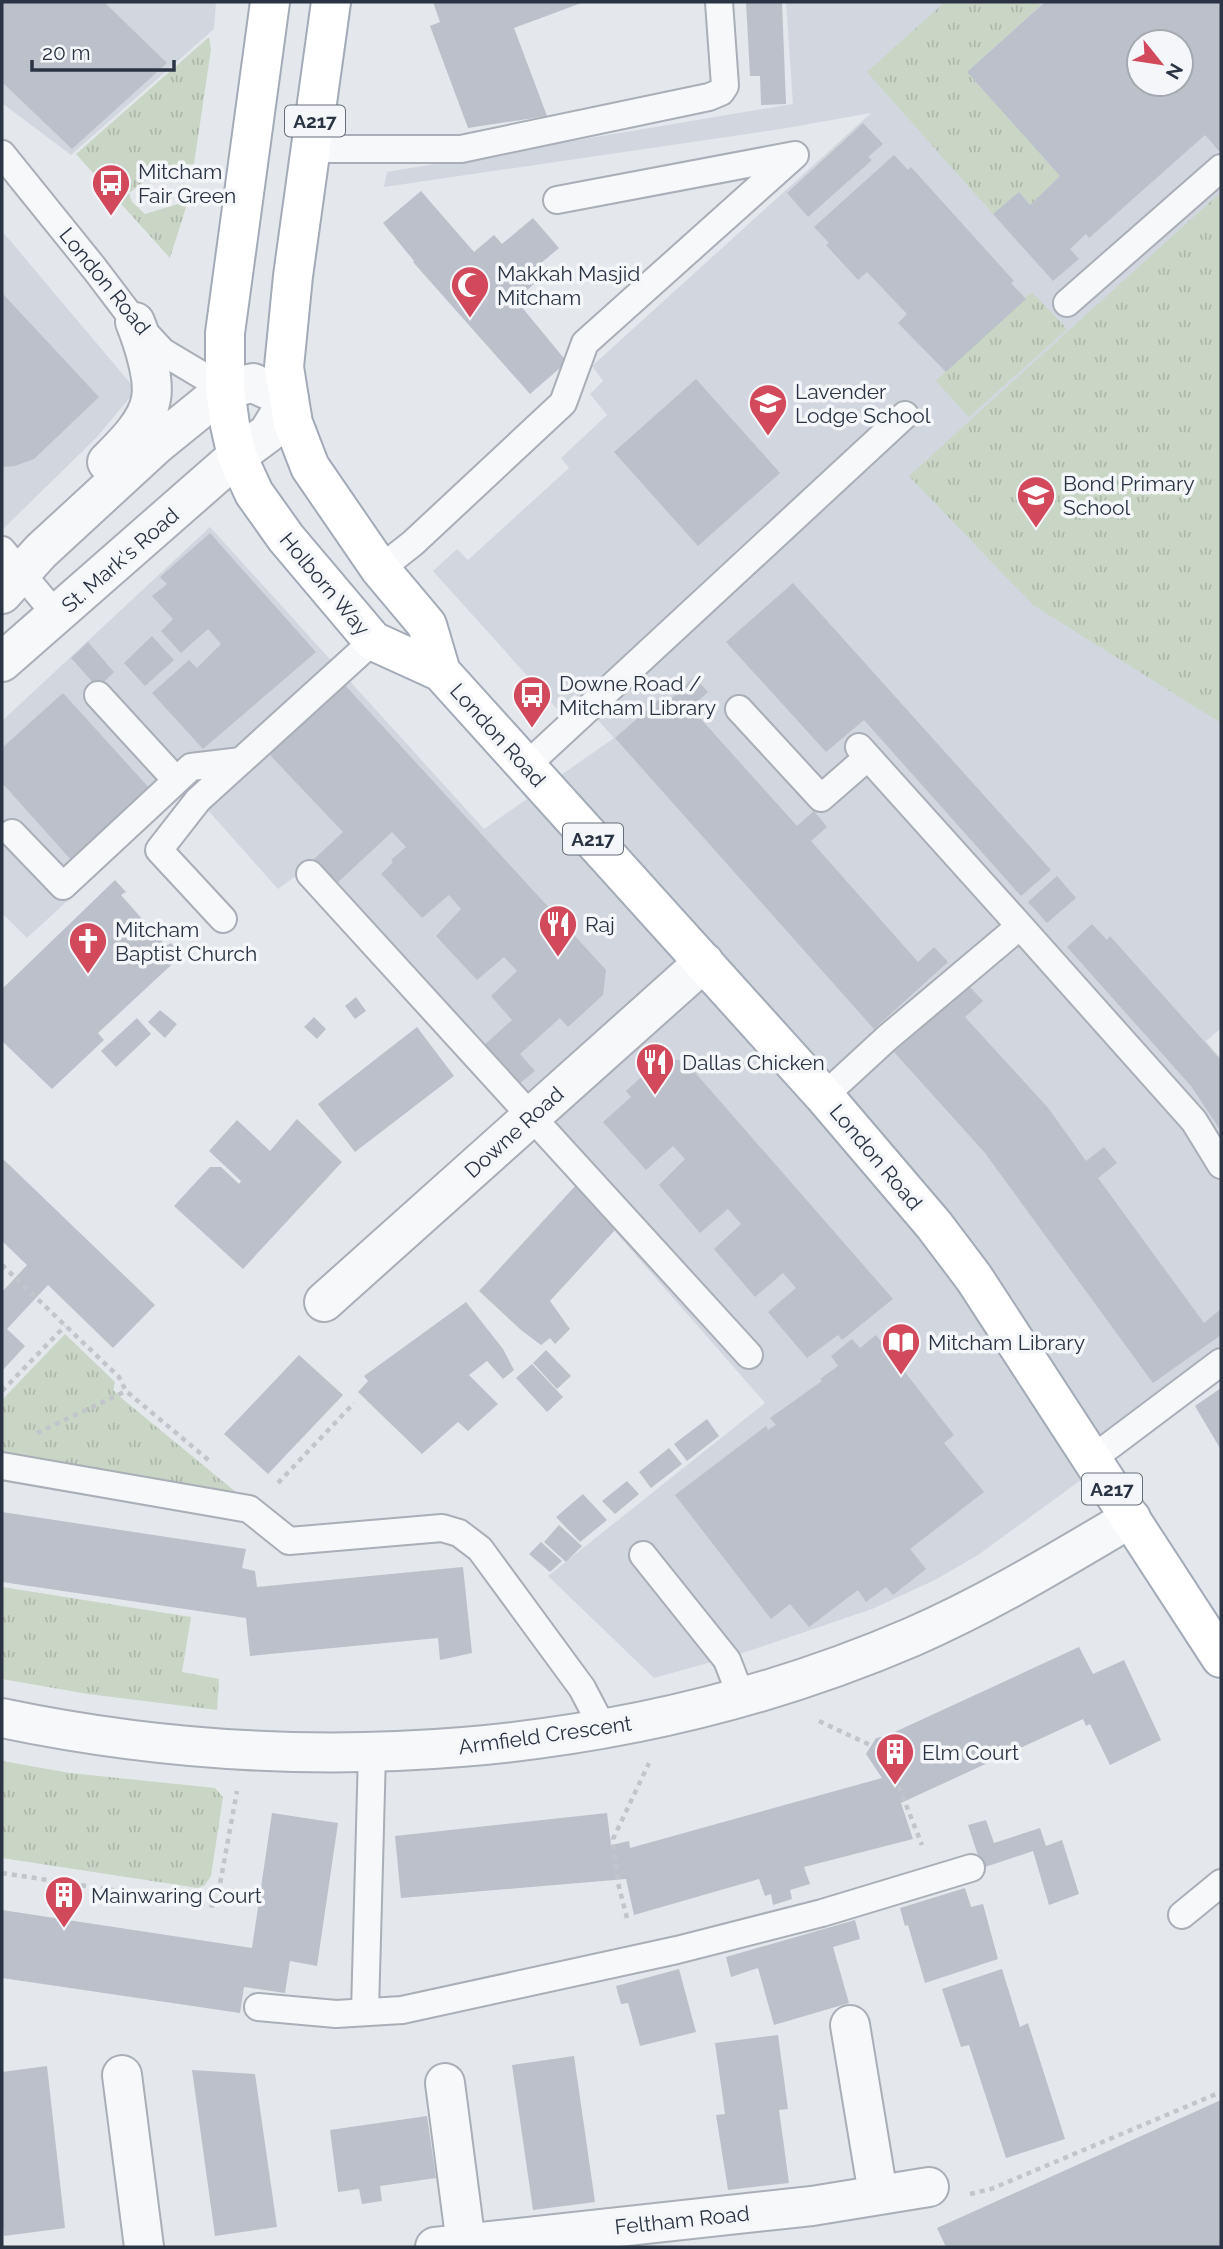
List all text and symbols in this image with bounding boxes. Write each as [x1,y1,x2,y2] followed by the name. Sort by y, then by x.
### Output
[32,28,173,72] scale bar
[1125,28,1195,98] north arrow
[42,40,90,65] text: 20 m
[1162,60,1188,83] text: N
[285,105,345,136] road number: A217
[138,159,236,208] place label: Mitcham Fair Green
[90,162,132,217] bus stop icon: Mitcham Fair Green
[54,223,156,339] street label: London Road
[497,261,640,310] place label: Makkah Masjid Mitcham
[449,264,491,319] mosque icon: Makkah Masjid Mitcham
[795,379,931,428] place label: Lavender Lodge School
[747,382,789,437] school or university icon: Lavender Lodge School
[1063,471,1195,520] place label: Bond Primary School
[1015,474,1057,529] school or university icon: Bond Primary School
[56,502,184,618] street label: St. Mark's Road
[275,527,375,641] street label: Holborn Way
[559,671,716,720] place label: Downe Road / Mitcham Library
[511,674,553,729] bus stop icon: Downe Road / Mitcham Library
[445,678,551,792] street label: London Road
[563,824,623,854] road number: A217
[537,903,579,958] restaurant icon: Raj
[585,912,615,937] place label: Raj
[115,917,257,966] place label: Mitcham Baptist Church
[67,920,109,975] church icon: Mitcham Baptist Church
[634,1041,676,1096] restaurant icon: Dallas Chicken
[682,1050,825,1075] place label: Dallas Chicken
[459,1081,569,1183] street label: Downe Road
[825,1099,927,1215] street label: London Road
[880,1321,922,1376] library icon: Mitcham Library
[928,1330,1085,1355] place label: Mitcham Library
[1082,1474,1142,1504] road number: A217
[457,1710,633,1760] street label: Armfield Crescent
[874,1731,916,1786] building icon: Elm Court
[922,1740,1019,1765] place label: Elm Court
[43,1874,85,1929] building icon: Mainwaring Court
[91,1883,262,1908] place label: Mainwaring Court
[613,2200,751,2240] street label: Feltham Road

